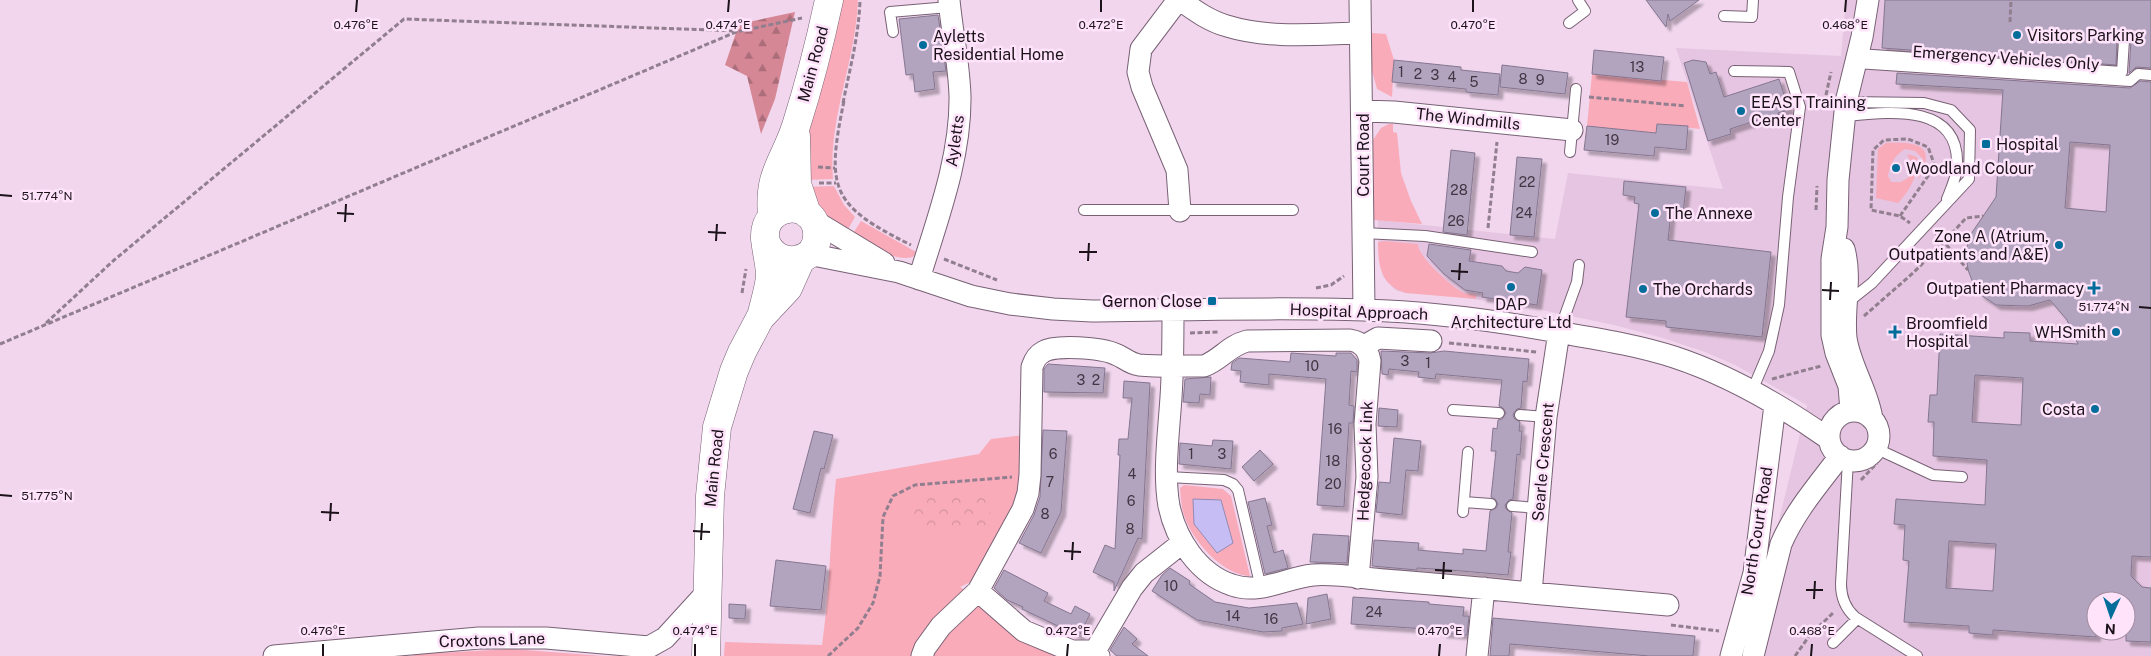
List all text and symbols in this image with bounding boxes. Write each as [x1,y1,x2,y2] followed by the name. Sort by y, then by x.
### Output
[334,18,378,32] text: 0.476°E
[706,18,750,32] text: 0.474°E
[1079,18,1123,32] text: 0.472°E
[1451,18,1495,32] text: 0.470°E
[1822,18,1868,32] text: 0.468°E
[794,24,832,104] street label: Main Road
[2027,26,2144,45] place label: Visitors Parking
[933,27,1064,64] place label: Ayletts Residential Home
[2011,29,2023,41] marker: Visitors Parking
[917,39,929,51] marker: Ayletts Residential Home
[1912,42,2101,74] street label: Emergency Vehicles Only
[1630,59,1644,75] house number: 13
[1398,64,1404,80] house number: 1
[1414,66,1422,82] house number: 2
[1431,67,1440,83] house number: 3
[1448,69,1457,85] house number: 4
[1518,71,1528,87] house number: 8
[1536,72,1545,88] house number: 9
[1470,74,1479,90] house number: 5
[1751,93,1866,130] place label: EEAST Training Center
[1415,104,1521,134] street label: The Windmills
[1735,105,1747,117] marker: EEAST Training Center
[1354,113,1373,197] street label: Court Road
[942,114,968,168] street label: Ayletts
[1605,132,1619,148] house number: 19
[1996,135,2059,154] place label: Hospital
[1980,138,1992,150] marker: Hospital
[1906,159,2034,178] place label: Woodland Colour
[1890,162,1902,174] marker: Woodland Colour
[1519,174,1535,190] house number: 22
[1450,182,1468,198] house number: 28
[21,189,73,203] text: 51.774°N
[1665,204,1753,223] place label: The Annexe
[1515,205,1533,221] house number: 24
[1649,207,1661,219] marker: The Annexe
[1447,213,1465,229] house number: 26
[1888,227,2049,264] place label: Zone A (Atrium, Outpatients and A&E)
[2053,239,2065,251] marker: Zone A (Atrium, Outpatients and A&E)
[1926,279,2084,298] place label: Outpatient Pharmacy
[1653,280,1753,299] place label: The Orchards
[1505,281,1517,293] marker: DAP Architecture Ltd
[2088,282,2100,294] marker: Outpatient Pharmacy
[1637,283,1649,295] marker: The Orchards
[1102,292,1202,311] place label: Gernon Close
[1206,295,1218,307] marker: Gernon Close
[1450,295,1572,332] place label: DAP Architecture Ltd
[1289,300,1429,324] street label: Hospital Approach
[2078,300,2130,314] text: 51.774°N
[1906,314,1988,351] place label: Broomfield Hospital
[2035,323,2106,342] place label: WHSmith
[1888,325,1902,339] marker: Broomfield Hospital
[2110,326,2122,338] marker: WHSmith
[1401,353,1410,369] house number: 3
[1425,355,1431,371] house number: 1
[1305,358,1319,374] house number: 10
[1077,372,1086,388] house number: 3
[1092,372,1100,388] house number: 2
[2042,400,2085,419] place label: Costa
[1353,401,1377,521] street label: Hedgecock Link
[1528,402,1558,522] street label: Searle Crescent
[2089,403,2101,415] marker: Costa
[1328,421,1342,437] house number: 16
[700,428,728,508] street label: Main Road
[1049,446,1058,462] house number: 6
[1188,446,1194,462] house number: 1
[1218,446,1227,462] house number: 3
[1326,453,1340,469] house number: 18
[1737,465,1777,597] street label: North Court Road
[1128,466,1137,482] house number: 4
[1046,474,1054,490] house number: 7
[1325,476,1341,492] house number: 20
[21,489,73,503] text: 51.775°N
[1127,493,1136,509] house number: 6
[1040,506,1050,522] house number: 8
[1125,521,1135,537] house number: 8
[1164,578,1178,594] house number: 10
[2086,591,2136,641] north arrow
[1365,604,1383,620] house number: 24
[1226,608,1240,624] house number: 14
[1264,611,1278,627] house number: 16
[2104,621,2116,637] text: N
[301,624,345,638] text: 0.476°E
[673,624,717,638] text: 0.474°E
[1046,624,1090,638] text: 0.472°E
[1418,624,1462,638] text: 0.470°E
[1789,624,1835,638] text: 0.468°E
[438,629,546,651] street label: Croxtons Lane

